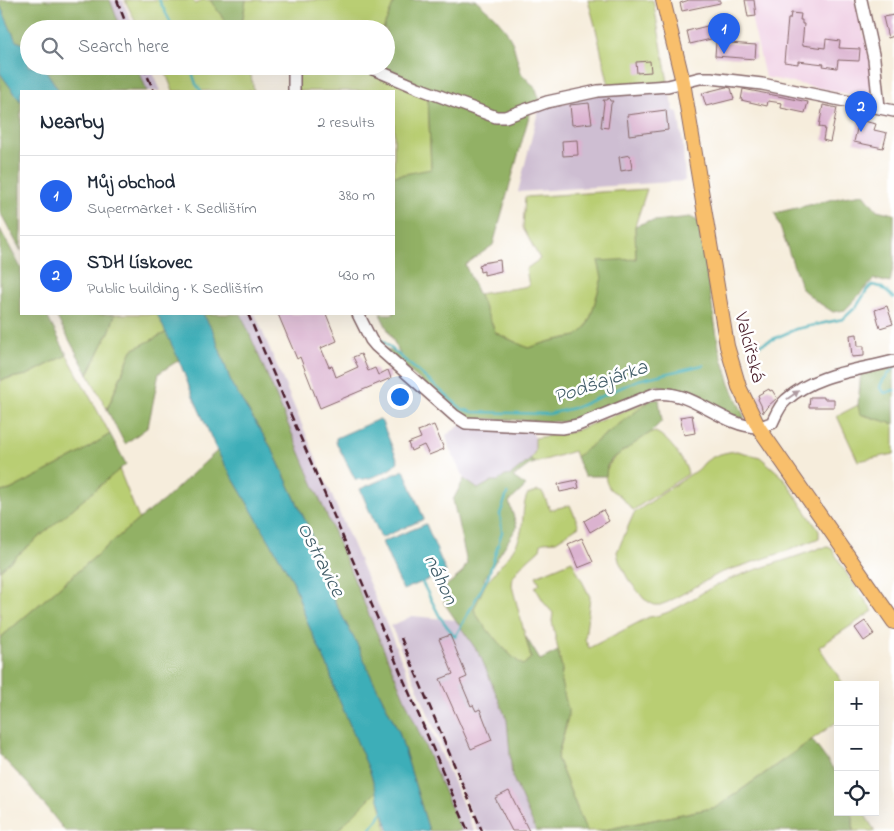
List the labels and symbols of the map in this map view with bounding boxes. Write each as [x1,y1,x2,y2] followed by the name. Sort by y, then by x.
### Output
[708,13,740,54] pin: 1
[845,91,877,132] pin: 2
[725,308,772,386] street label: Valcířská
[550,353,652,413] water label: Podšajárka
[387,384,413,410] your location
[786,390,800,400] one-way arrow
[289,517,352,604] water label: Ostravice
[416,550,465,610] water label: náhon

